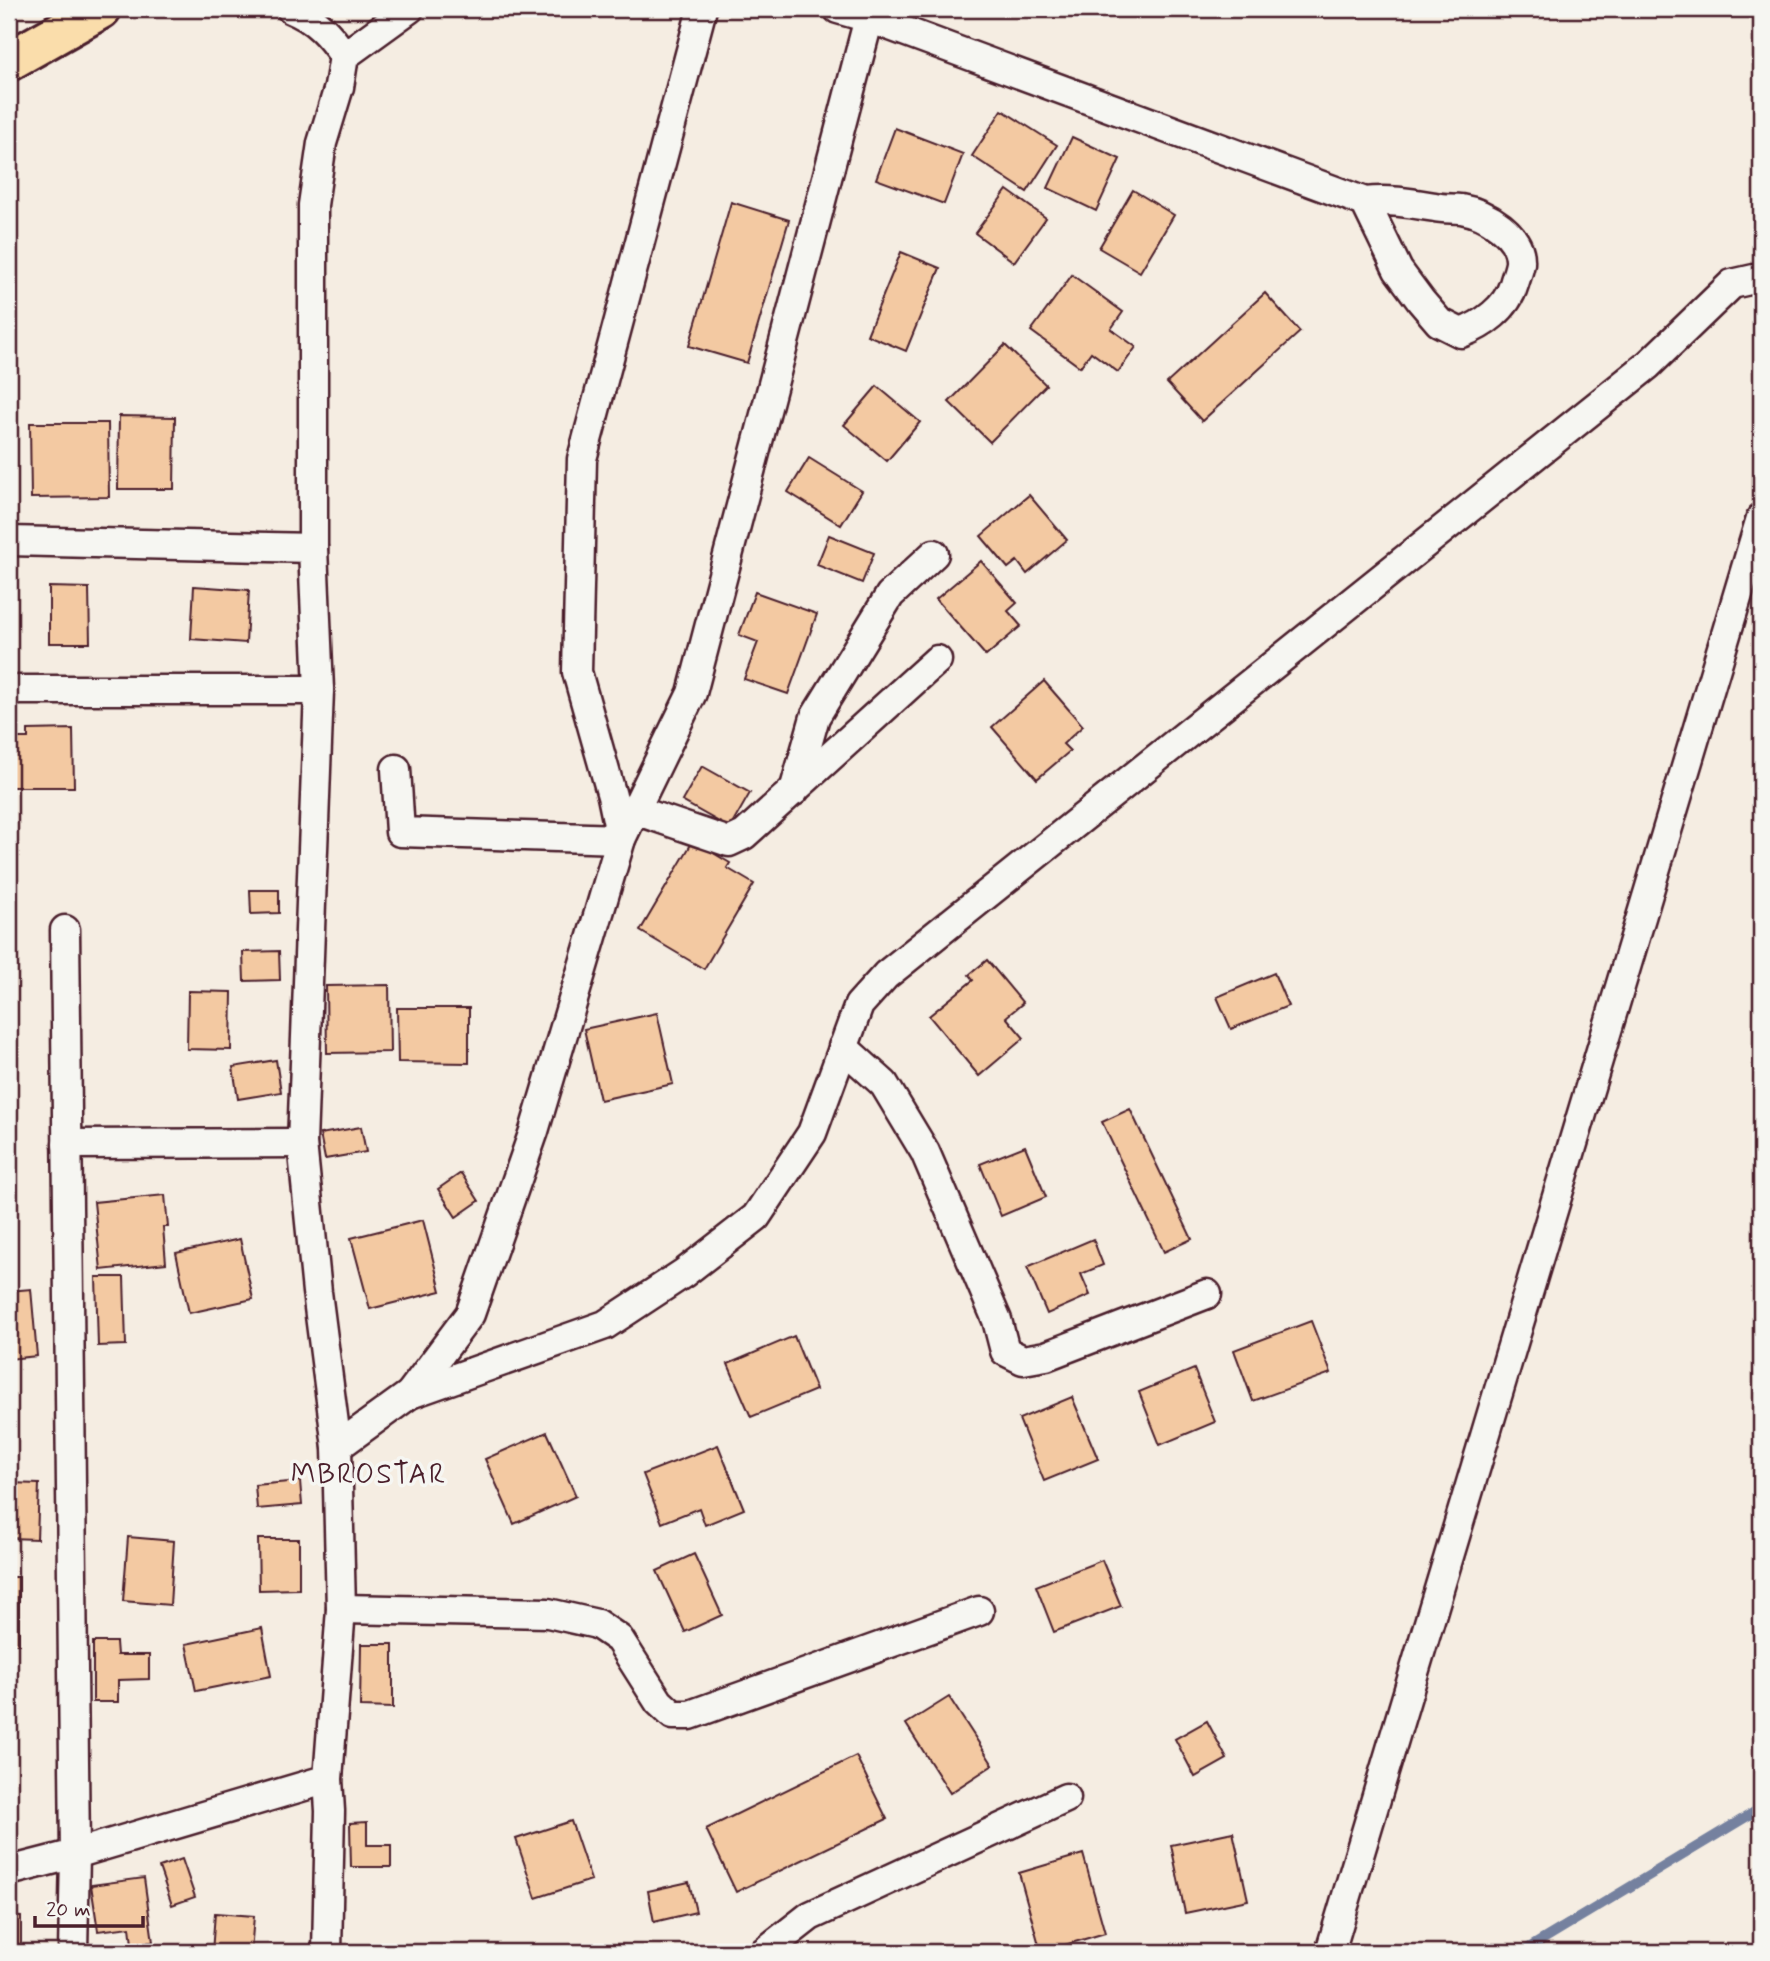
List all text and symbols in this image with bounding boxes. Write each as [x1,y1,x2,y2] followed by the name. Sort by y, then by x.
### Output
[291,1457,447,1494] district label: MBROSTAR
[35,1884,144,1928] scale bar
[46,1896,91,1924] text: 20 m

